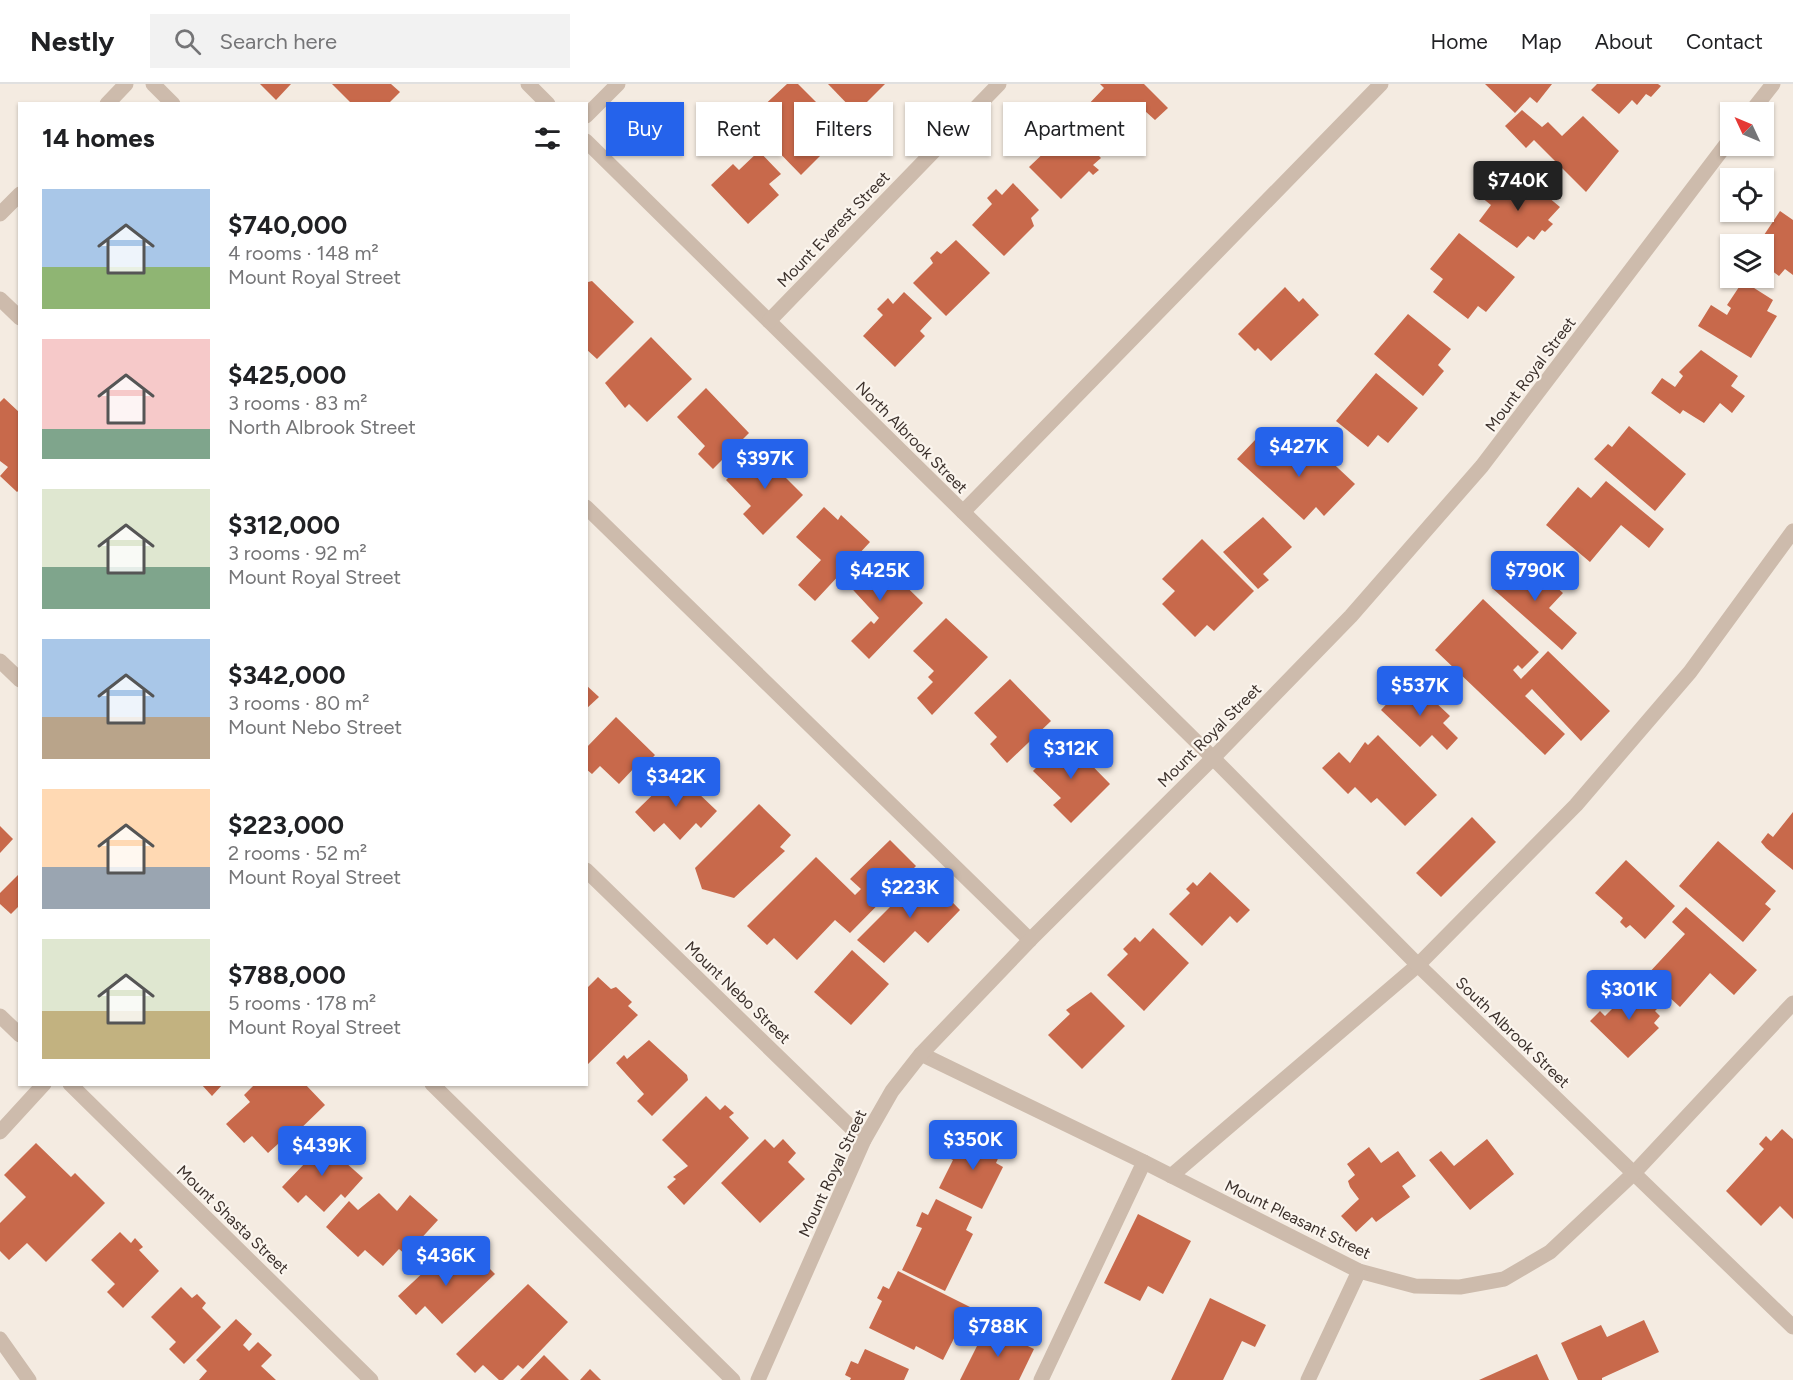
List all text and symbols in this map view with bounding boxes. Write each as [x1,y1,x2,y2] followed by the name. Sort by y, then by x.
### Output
[150,14,570,68] search box
[30,24,114,58] text: Nestly
[171,25,204,58] icon: search
[219,28,337,55] text: Search here
[1431,29,1488,54] text: Home
[1521,29,1562,54] text: Map
[1595,29,1653,54] text: About
[1686,29,1763,54] text: Contact
[606,102,684,156] chip: Buy
[696,102,782,156] chip: Rent
[794,102,893,156] chip: Filters
[905,102,991,156] chip: New
[1003,102,1146,156] chip: Apartment
[1720,102,1774,156] north arrow
[1720,102,1774,288] map controls
[42,122,155,154] text: 14 homes
[531,122,564,155] icon: filters
[1476,161,1560,212] pin: $740K
[773,168,893,291] street label: Mount Everest Street
[1487,168,1549,192] text: $740K
[1720,168,1774,222] button: locate
[228,209,347,241] text: $740,000
[90,213,162,285] icon: home
[1720,234,1774,288] button: layers
[228,241,379,265] text: 4 rooms · 148 m²
[228,265,401,289] text: Mount Royal Street
[1481,313,1580,435] street label: Mount Royal Street
[228,359,346,391] text: $425,000
[90,363,162,435] icon: home
[852,378,971,497] street label: North Albrook Street
[228,391,367,415] text: 3 rooms · 83 m²
[228,415,416,439] text: North Albrook Street
[1257,427,1341,478] pin: $427K
[1269,434,1329,458] text: $427K
[723,439,807,490] pin: $397K
[736,446,794,470] text: $397K
[228,509,340,541] text: $312,000
[90,513,162,585] icon: home
[228,541,367,565] text: 3 rooms · 92 m²
[838,551,922,602] pin: $425K
[1493,551,1577,602] pin: $790K
[850,558,910,582] text: $425K
[1505,558,1565,582] text: $790K
[228,565,401,589] text: Mount Royal Street
[228,659,346,691] text: $342,000
[90,663,162,735] icon: home
[1378,666,1462,717] pin: $537K
[1391,673,1449,697] text: $537K
[1154,680,1265,791] street label: Mount Royal Street
[228,691,369,715] text: 3 rooms · 80 m²
[228,715,402,739] text: Mount Nebo Street
[1029,729,1113,780] pin: $312K
[1043,736,1099,760] text: $312K
[634,757,718,808] pin: $342K
[646,764,706,788] text: $342K
[228,809,344,841] text: $223,000
[90,813,162,885] icon: home
[228,841,367,865] text: 2 rooms · 52 m²
[228,865,401,889] text: Mount Royal Street
[868,868,952,919] pin: $223K
[881,875,939,899] text: $223K
[681,937,794,1048] street label: Mount Nebo Street
[228,959,346,991] text: $788,000
[90,963,162,1035] icon: home
[1587,970,1671,1021] pin: $301K
[1452,973,1574,1092] street label: South Albrook Street
[1601,977,1657,1001] text: $301K
[228,991,376,1015] text: 5 rooms · 178 m²
[228,1015,401,1039] text: Mount Royal Street
[795,1106,870,1240] street label: Mount Royal Street
[931,1120,1015,1171] pin: $350K
[280,1126,364,1177] pin: $439K
[943,1127,1003,1151] text: $350K
[292,1133,352,1157] text: $439K
[173,1161,292,1278] street label: Mount Shasta Street
[1222,1176,1374,1263] street label: Mount Pleasant Street
[404,1236,488,1287] pin: $436K
[416,1243,476,1267] text: $436K
[956,1307,1040,1358] pin: $788K
[968,1314,1028,1338] text: $788K

